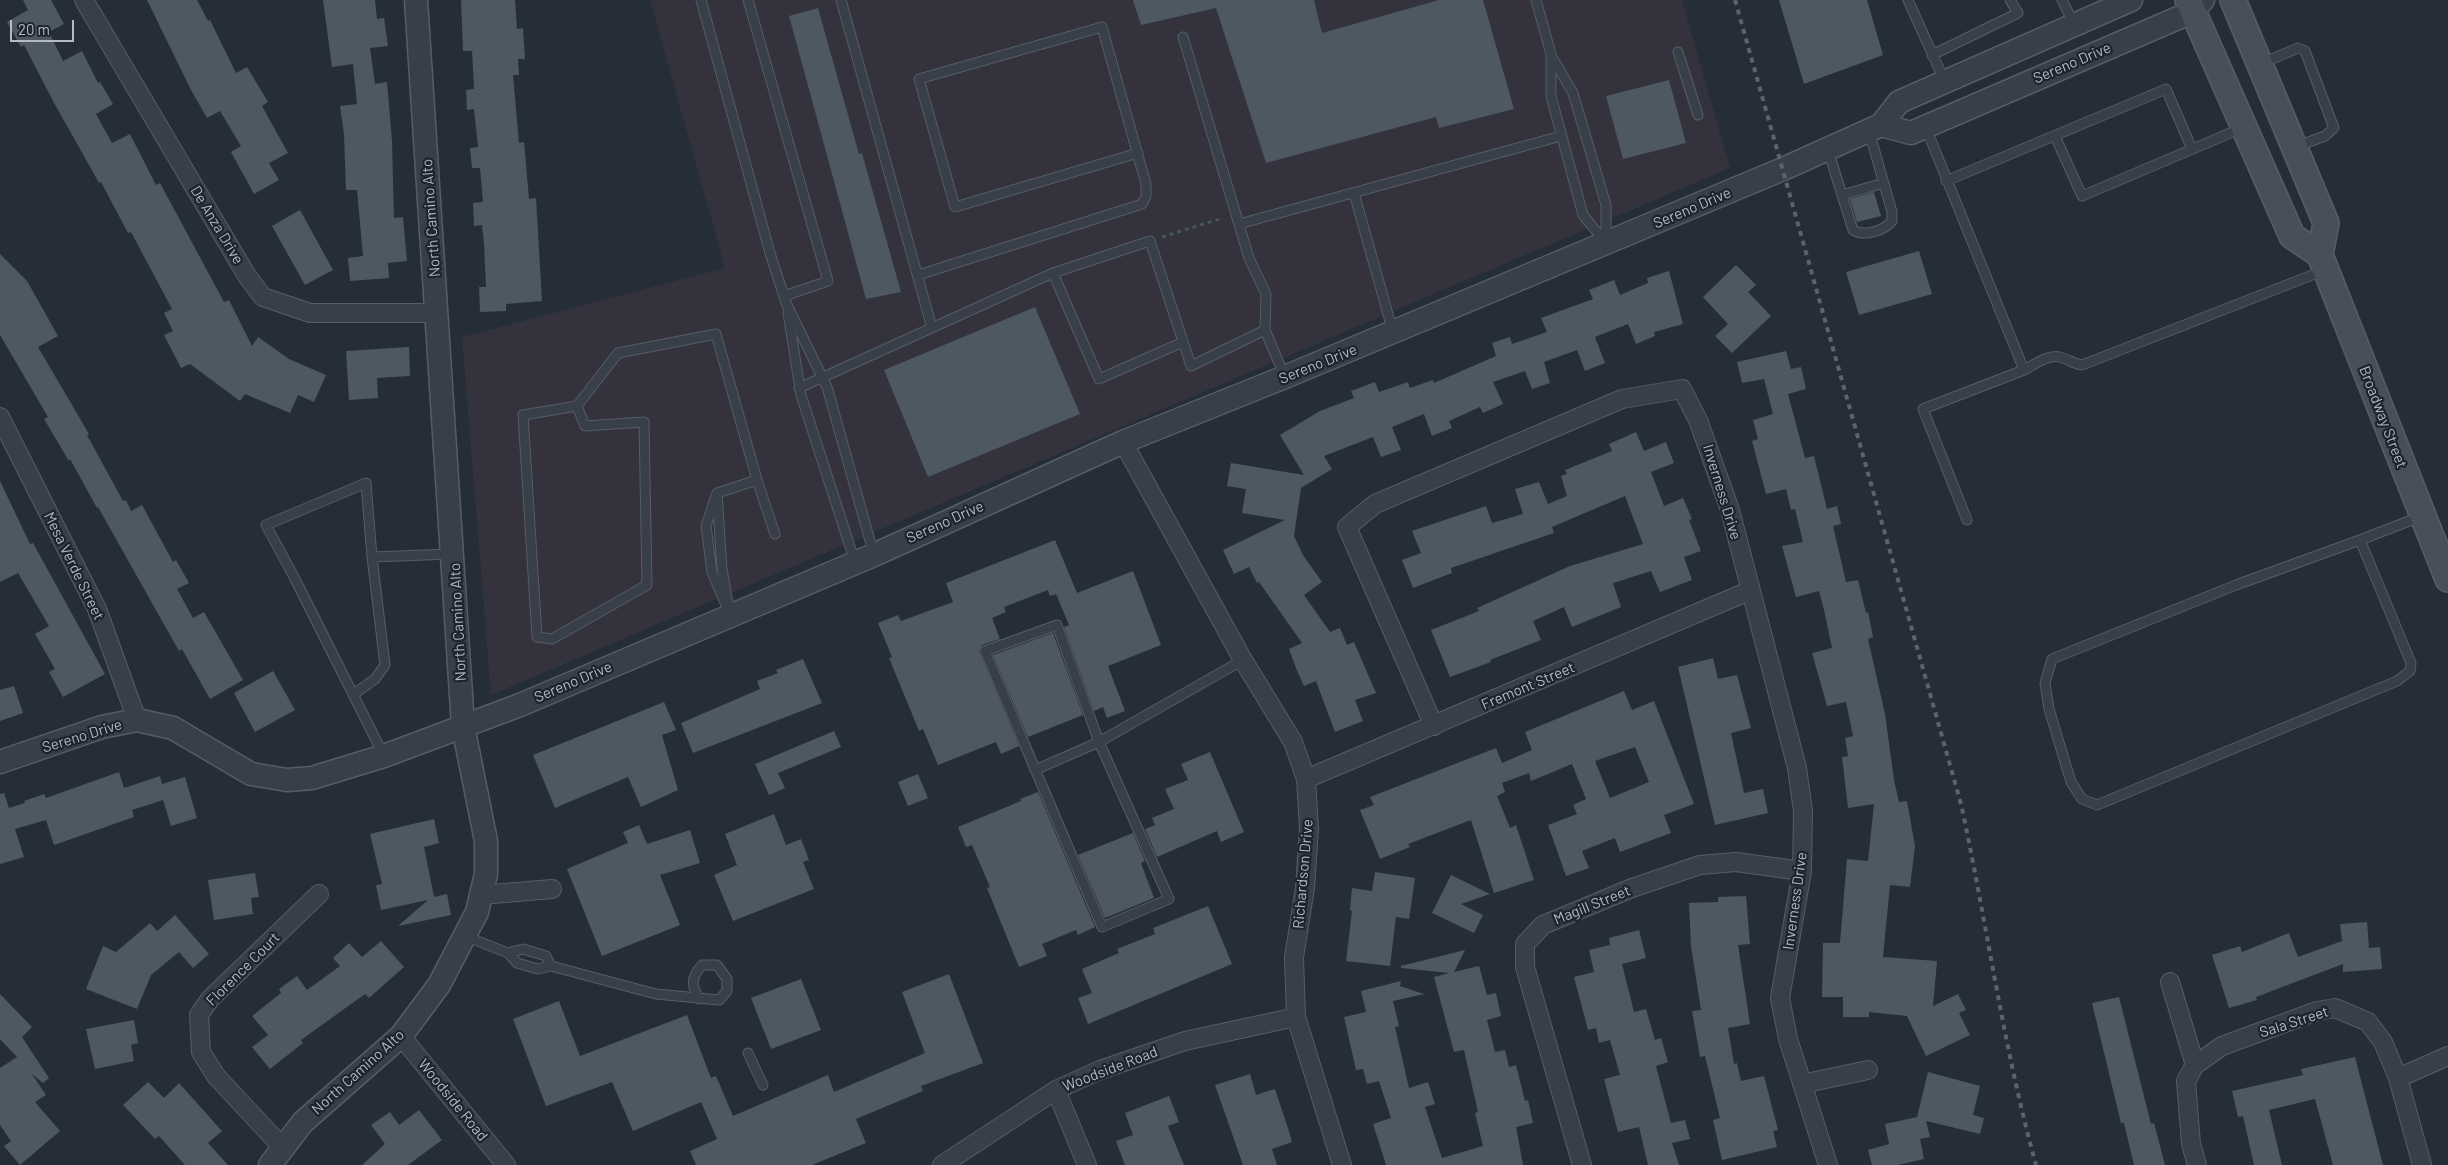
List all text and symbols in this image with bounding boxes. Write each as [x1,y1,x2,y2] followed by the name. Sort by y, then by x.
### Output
[12,10,76,42] scale bar
[18,20,50,38] text: 20 m
[2030,39,2114,87] street label: Sereno Drive
[418,158,444,278] street label: North Camino Alto
[187,183,247,267] street label: De Anza Drive
[1650,184,1734,232] street label: Sereno Drive
[1276,340,1360,388] street label: Sereno Drive
[2355,363,2411,471] street label: Broadway Street
[1699,442,1745,542] street label: Inverness Drive
[904,497,986,547] street label: Sereno Drive
[40,509,108,623] street label: Mesa Verde Street
[446,562,470,682] street label: North Camino Alto
[531,658,615,706] street label: Sereno Drive
[1479,658,1577,714] street label: Fremont Street
[40,715,124,757] street label: Sereno Drive
[1289,818,1317,930] street label: Richardson Drive
[1779,851,1811,951] street label: Inverness Drive
[1551,881,1633,929] street label: Magill Street
[202,928,284,1010] street label: Florence Court
[2257,1002,2331,1042] street label: Sala Street
[308,1026,408,1118] street label: North Camino Alto
[1060,1043,1160,1095] street label: Woodside Road
[414,1055,492,1145] street label: Woodside Road

